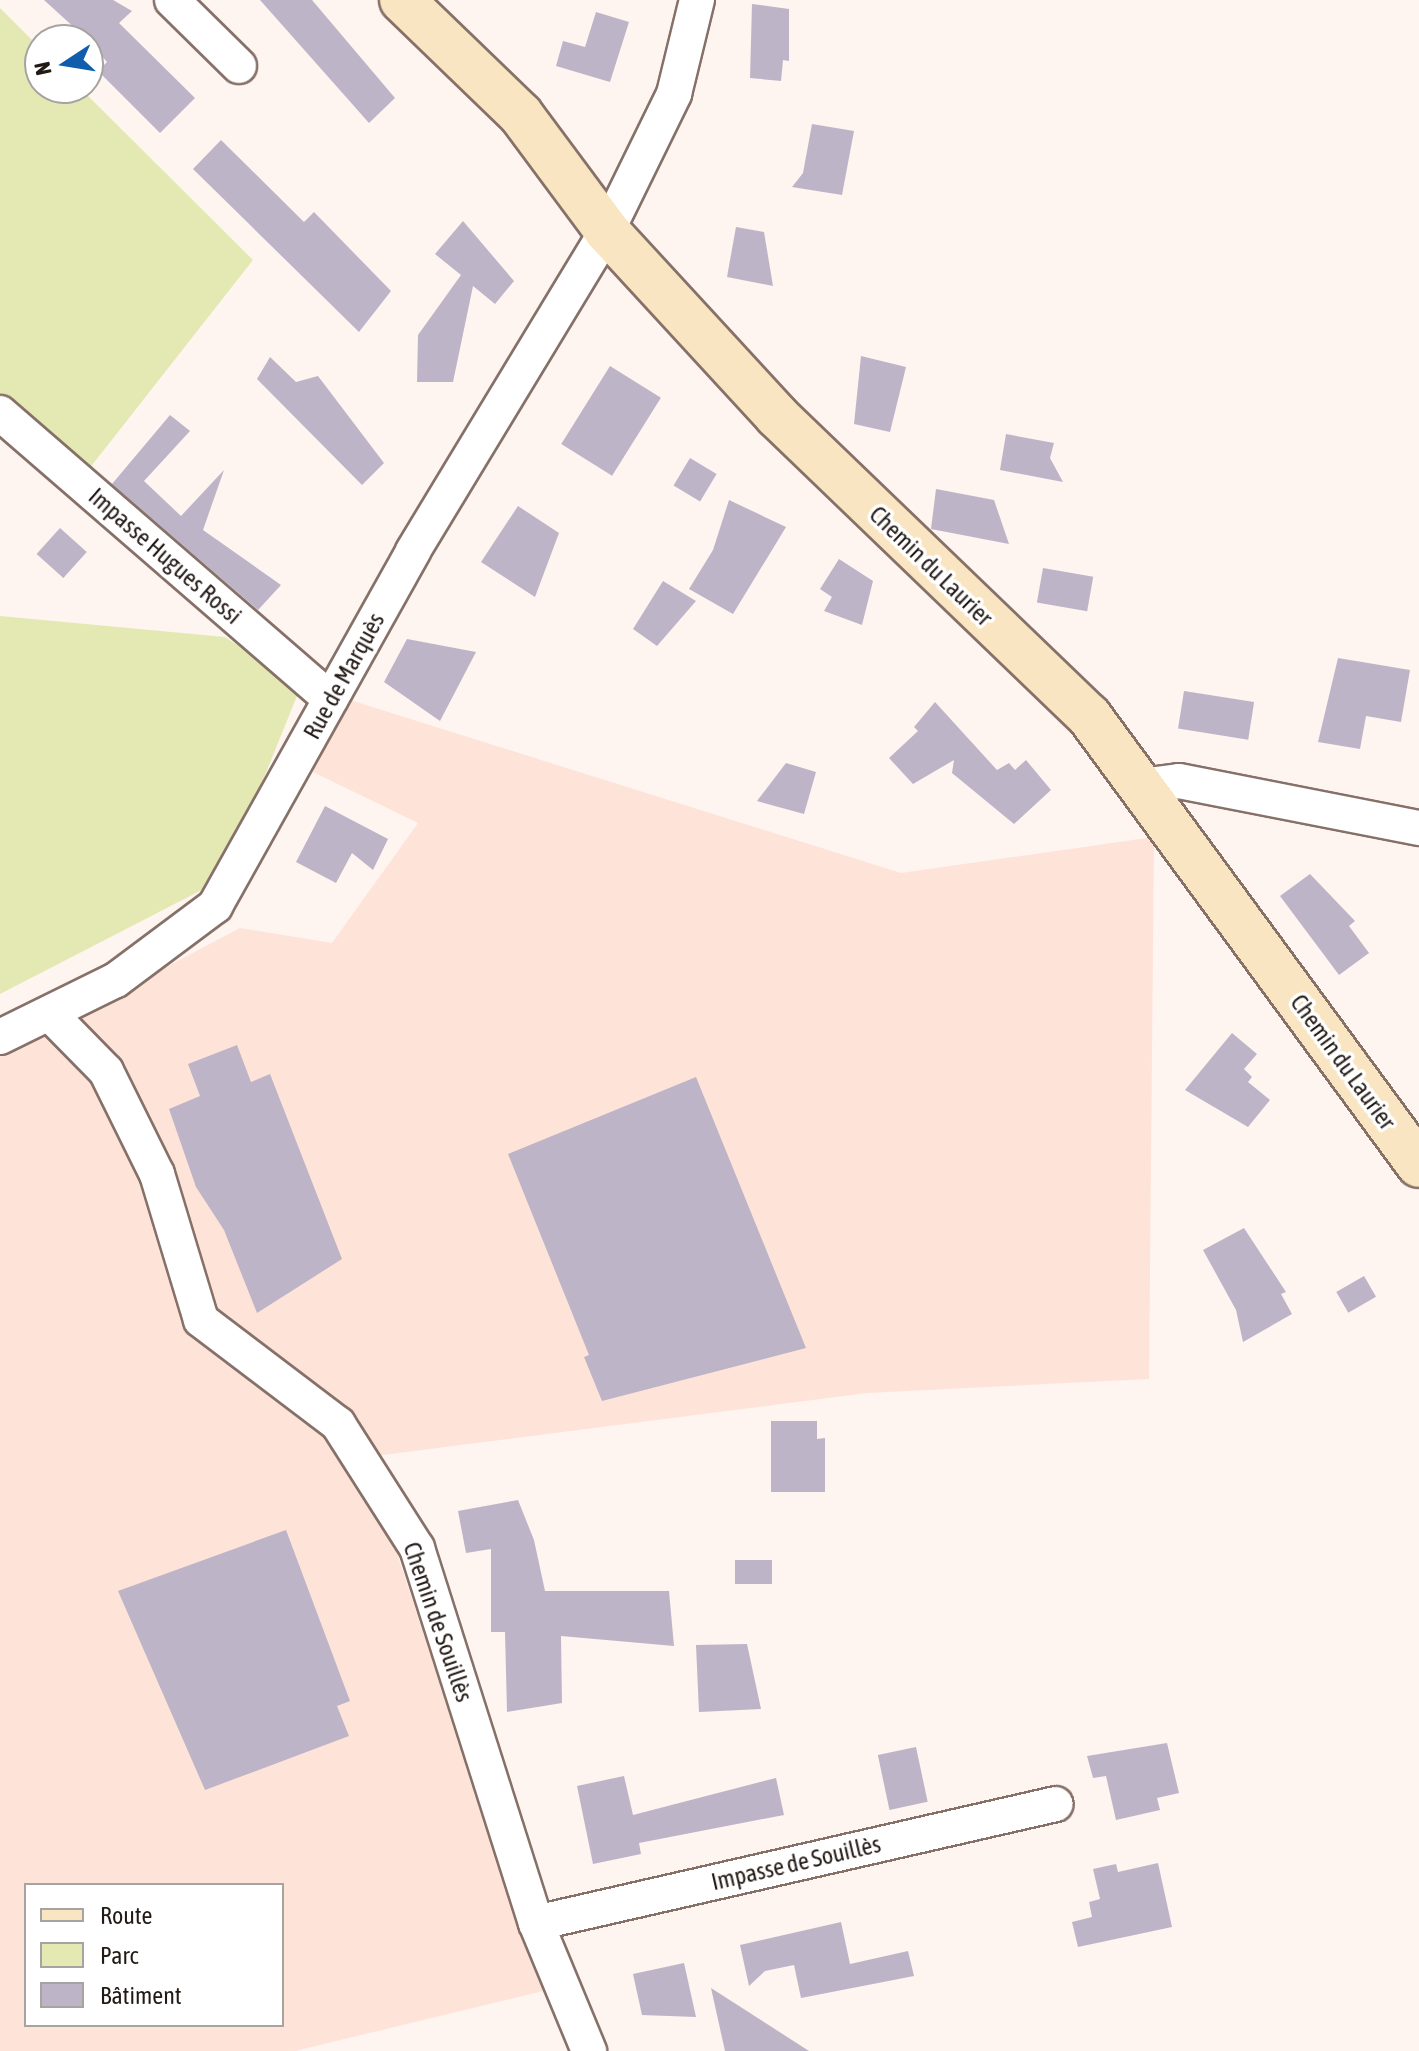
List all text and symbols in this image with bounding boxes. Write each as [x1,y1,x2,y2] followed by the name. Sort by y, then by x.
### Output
[24,24,104,104] north arrow
[28,60,57,78] text: N
[83,482,247,630] street label: Impasse Hugues Rossi
[863,500,999,632] street label: Chemin du Laurier
[297,608,391,744] street label: Rue de Marquès
[1284,989,1402,1135] street label: Chemin du Laurier
[397,1538,479,1706] street label: Chemin de Souillès
[709,1830,883,1896] street label: Impasse de Souillès
[24,1883,284,2027] legend
[100,1902,152,1929] text: Route
[100,1942,138,1969] text: Parc
[100,1982,182,2009] text: Bâtiment

